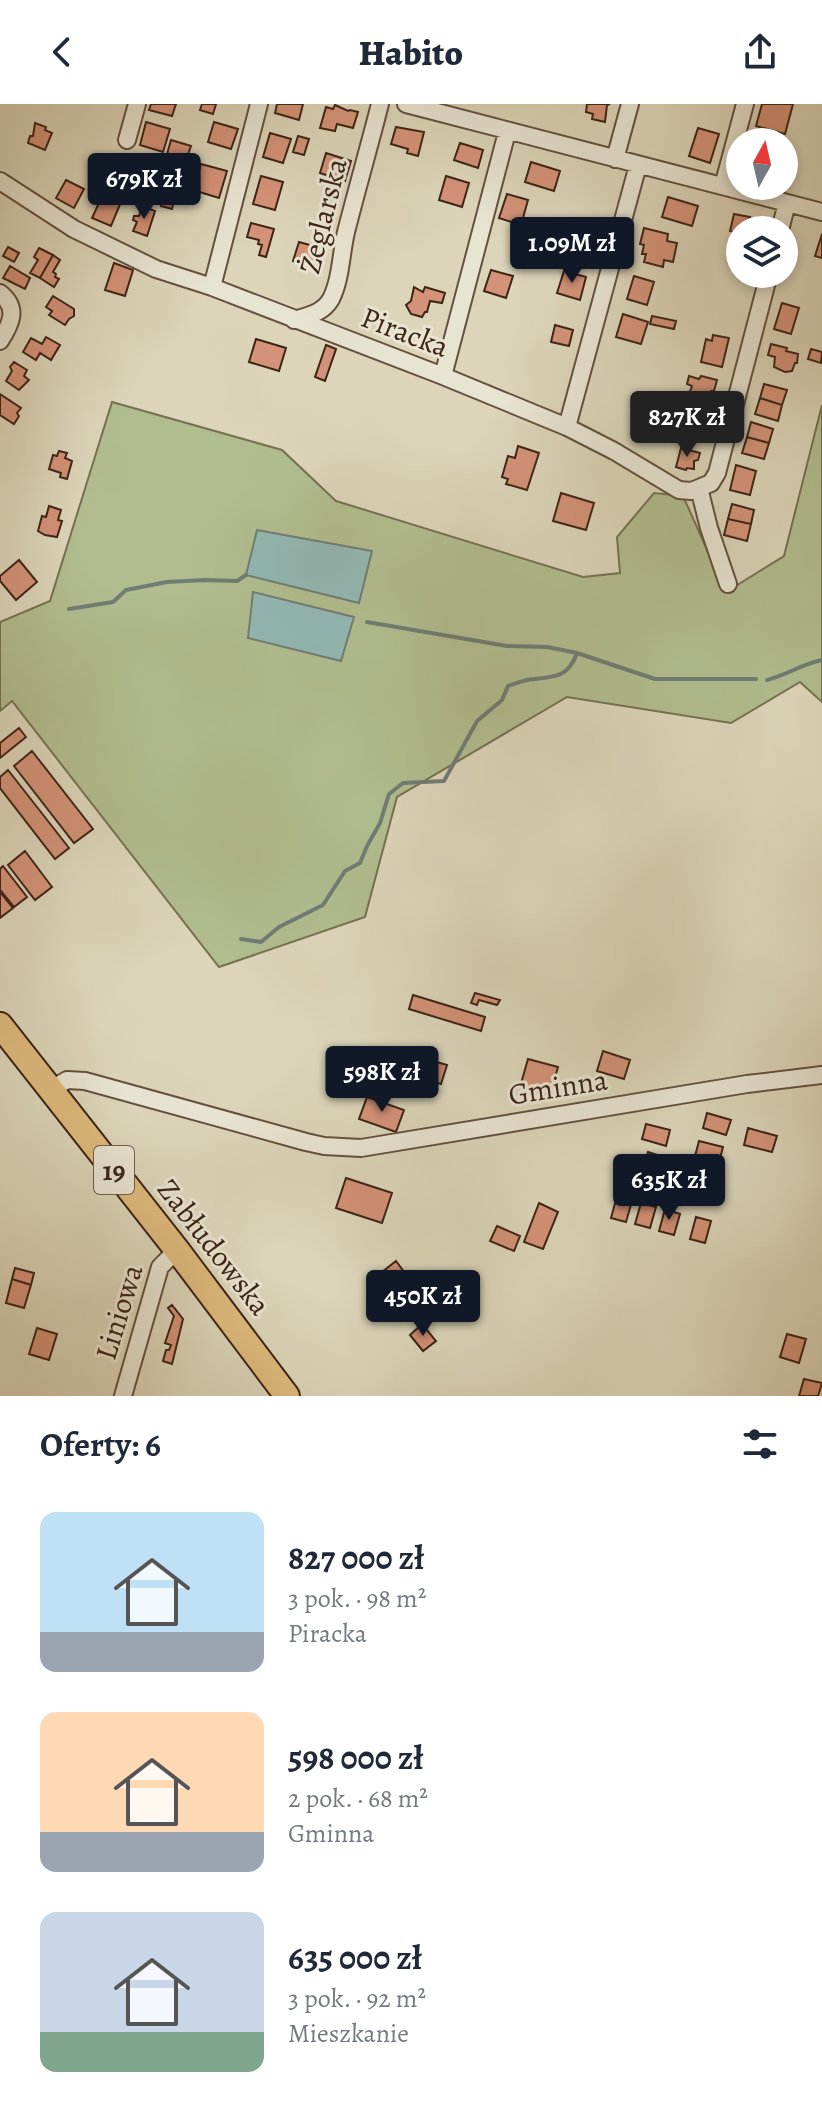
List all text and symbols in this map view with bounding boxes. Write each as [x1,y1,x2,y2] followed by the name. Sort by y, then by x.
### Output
[359,28,463,77] text: Habito
[40,30,84,74] icon: back
[738,30,782,74] icon: share
[726,128,798,200] north arrow
[726,128,798,288] map controls
[70,153,218,221] pin: 679K zł
[289,154,357,278] street label: Żeglarska
[106,161,182,196] text: 679K zł
[726,216,798,288] button: layers
[489,217,655,285] pin: 1.09M zł
[528,225,616,260] text: 1.09M zł
[355,297,455,367] street label: Piracka
[613,391,761,459] pin: 827K zł
[648,399,726,434] text: 827K zł
[308,1046,456,1114] pin: 598K zł
[343,1054,421,1089] text: 598K zł
[506,1059,610,1115] street label: Gminna
[94,1146,134,1194] road number: 19
[595,1154,743,1222] pin: 635K zł
[631,1162,707,1197] text: 635K zł
[148,1171,280,1323] street label: Zabłudowska
[86,1259,152,1365] street label: Liniowa
[349,1270,497,1338] pin: 450K zł
[384,1278,462,1313] text: 450K zł
[40,1421,161,1468] text: Oferty: 6
[738,1422,782,1466] icon: filters
[288,1534,424,1581] text: 827 000 zł
[104,1544,200,1640] icon: home
[288,1581,426,1616] text: 3 pok. · 98 m²
[288,1616,367,1651] text: Piracka
[288,1734,424,1781] text: 598 000 zł
[104,1744,200,1840] icon: home
[288,1781,428,1816] text: 2 pok. · 68 m²
[288,1816,374,1851] text: Gminna
[288,1934,422,1981] text: 635 000 zł
[104,1944,200,2040] icon: home
[288,1981,426,2016] text: 3 pok. · 92 m²
[288,2016,409,2051] text: Mieszkanie

